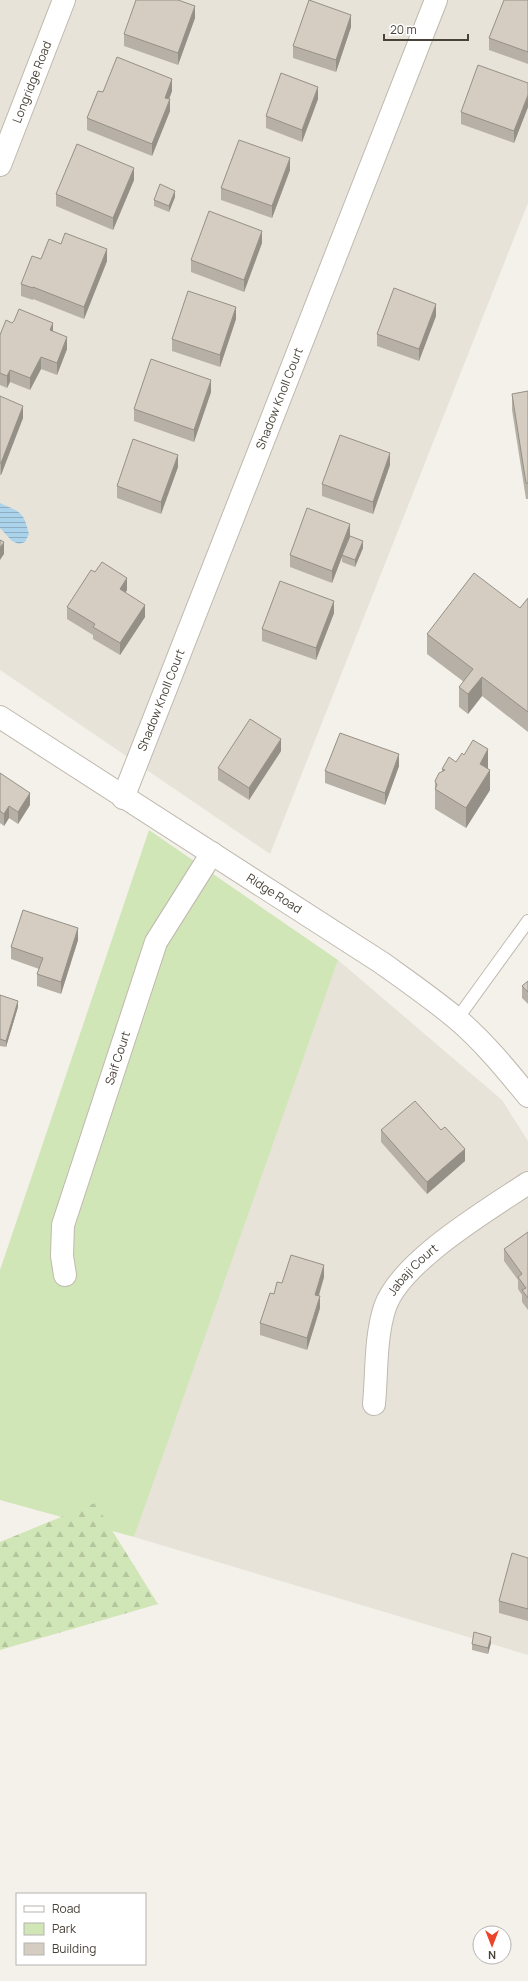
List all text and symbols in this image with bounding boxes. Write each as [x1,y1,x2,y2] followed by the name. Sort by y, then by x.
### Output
[384,16,468,42] scale bar
[390,21,417,38] text: 20 m
[8,38,55,125] street label: Longridge Road
[252,345,307,452] street label: Shadow Knoll Court
[133,646,189,754] street label: Shadow Knoll Court
[243,869,305,917] street label: Ridge Road
[101,1029,134,1087] street label: Saif Court
[383,1240,442,1299] street label: Jabaji Court
[16,1893,146,1965] legend
[52,1900,80,1917] text: Road
[52,1920,77,1937] text: Park
[472,1925,512,1965] north arrow
[52,1940,96,1957] text: Building
[488,1948,496,1963] text: N

